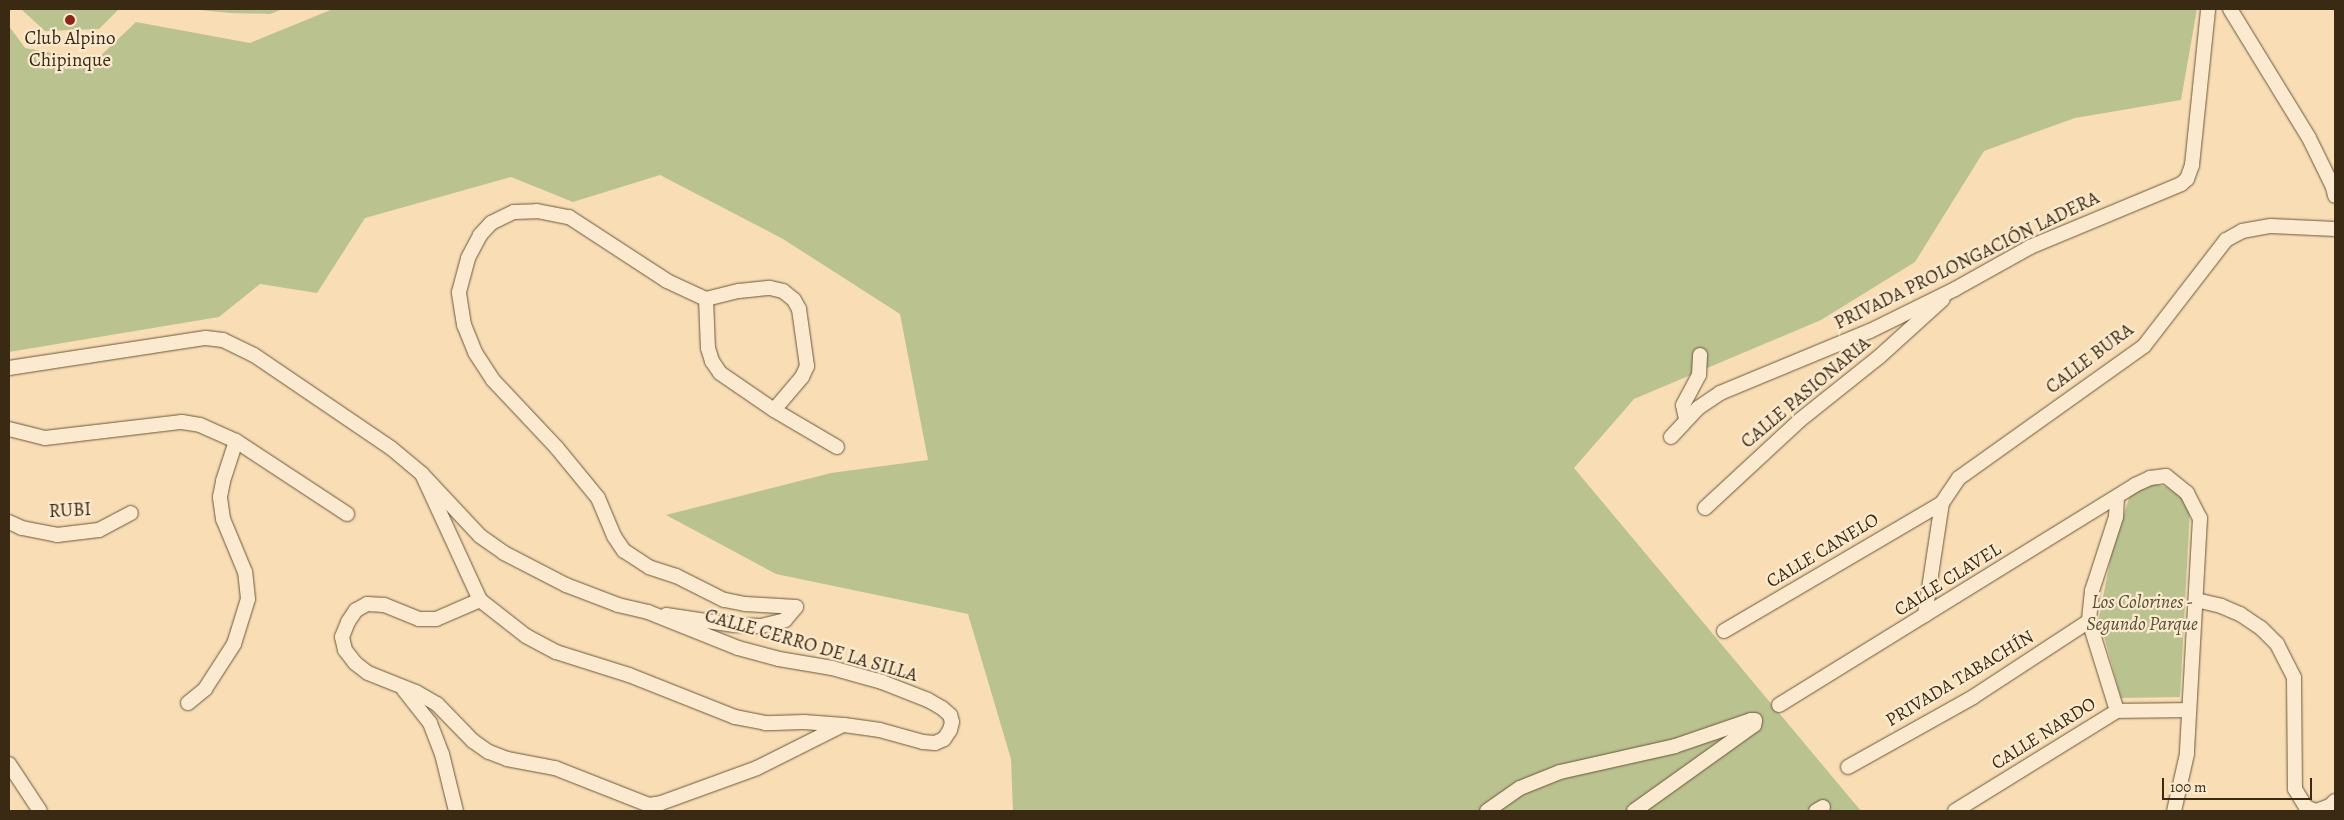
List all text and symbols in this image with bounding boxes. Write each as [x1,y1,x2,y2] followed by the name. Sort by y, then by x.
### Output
[64,14,76,26] marker: Club Alpino Chipinque
[25,28,115,72] place label: Club Alpino Chipinque
[1831,187,2103,335] street label: PRIVADA PROLONGACIÓN LADERA
[2042,319,2138,399] street label: CALLE BURA
[1737,332,1875,454] street label: CALLE PASIONARIA
[48,499,92,523] street label: RUBI
[1763,508,1883,594] street label: CALLE CANELO
[1891,538,2005,622] street label: CALLE CLAVEL
[2086,592,2198,636] park label: Los Colorines - Segundo Parque
[702,605,920,687] street label: CALLE CERRO DE LA SILLA
[1882,626,2038,732] street label: PRIVADA TABACHÍN
[1987,693,2101,775] street label: CALLE NARDO
[2164,768,2314,800] scale bar
[2170,777,2207,797] text: 100 m

